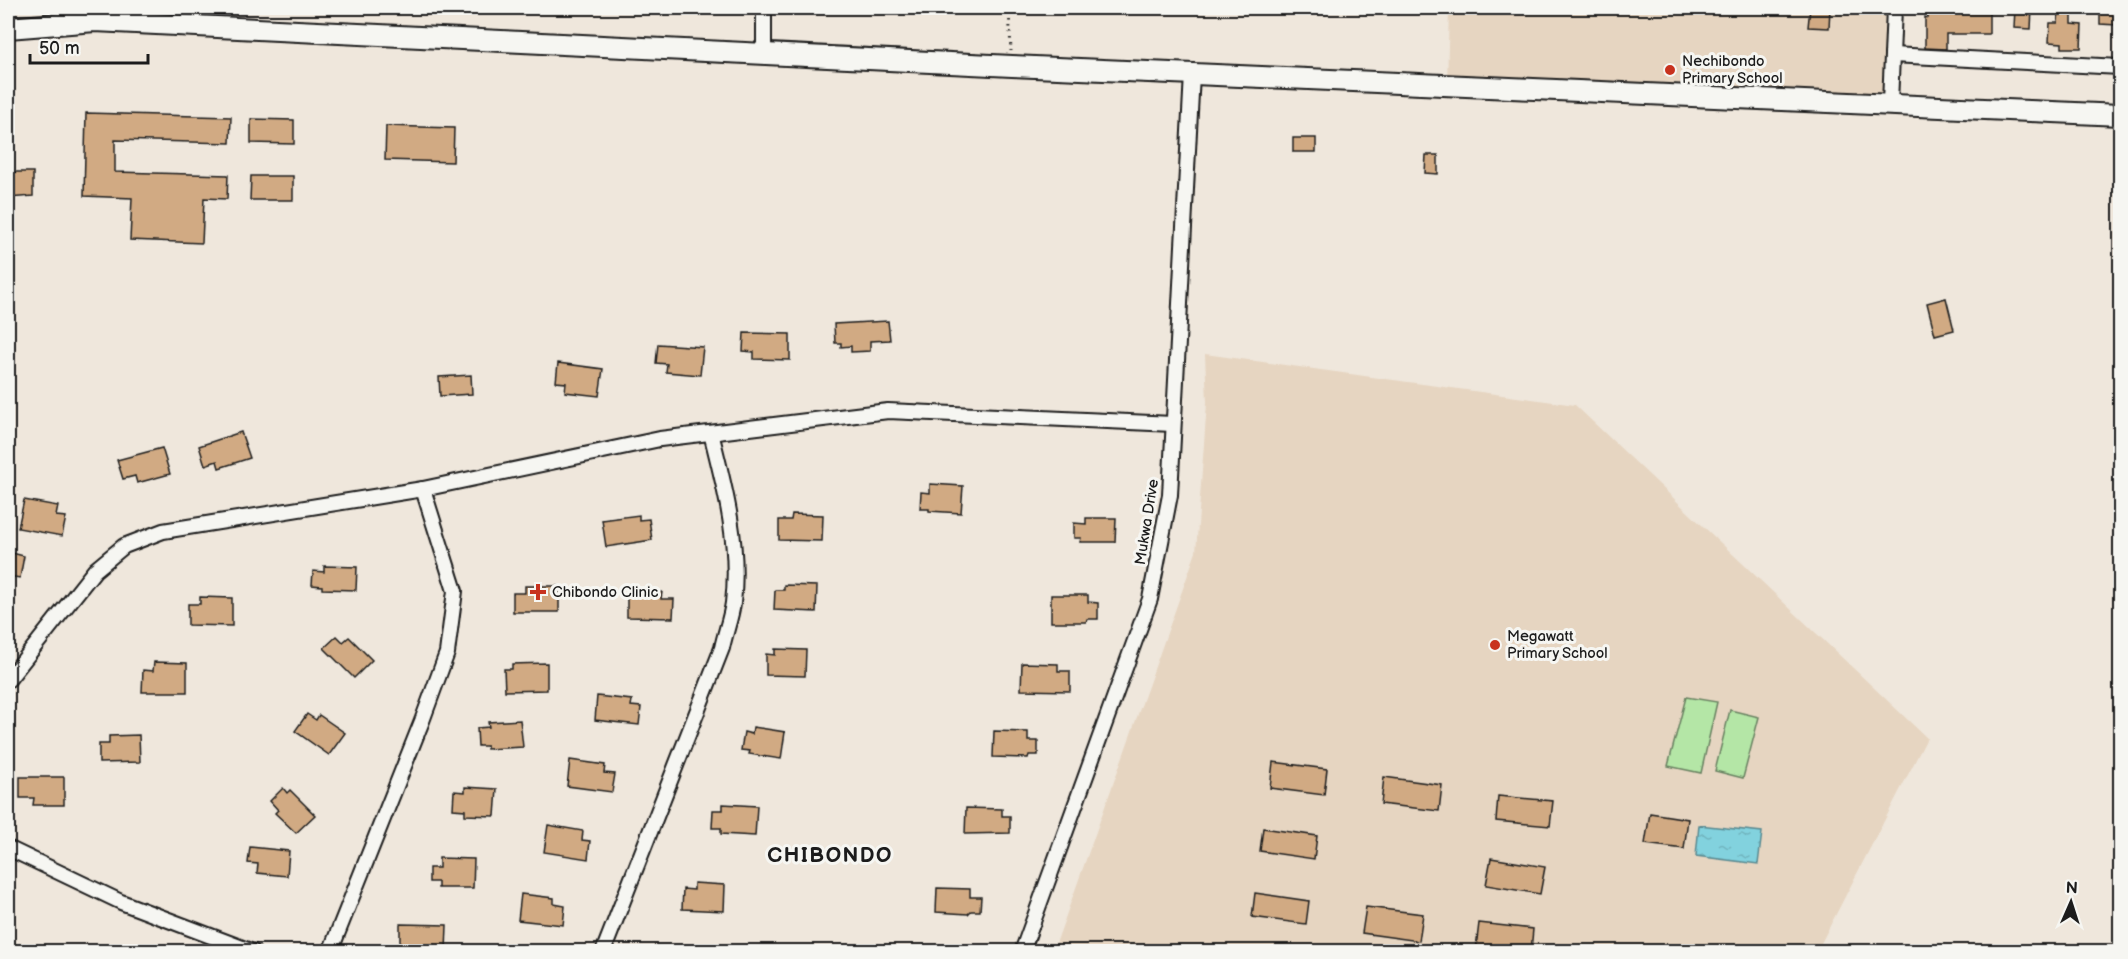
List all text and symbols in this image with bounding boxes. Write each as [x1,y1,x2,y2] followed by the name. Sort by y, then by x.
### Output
[30,27,148,65] scale bar
[39,38,80,59] text: 50 m
[1682,52,1783,88] place label: Nechibondo Primary School
[1663,63,1677,77] marker: Nechibondo Primary School
[1131,478,1163,566] street label: Mukwa Drive
[529,583,547,601] marker: Chibondo Clinic
[552,583,659,602] place label: Chibondo Clinic
[1507,627,1608,663] place label: Megawatt Primary School
[1488,638,1502,652] marker: Megawatt Primary School
[767,843,893,868] district label: CHIBONDO
[2041,872,2101,932] north arrow
[2065,879,2078,898] text: N

